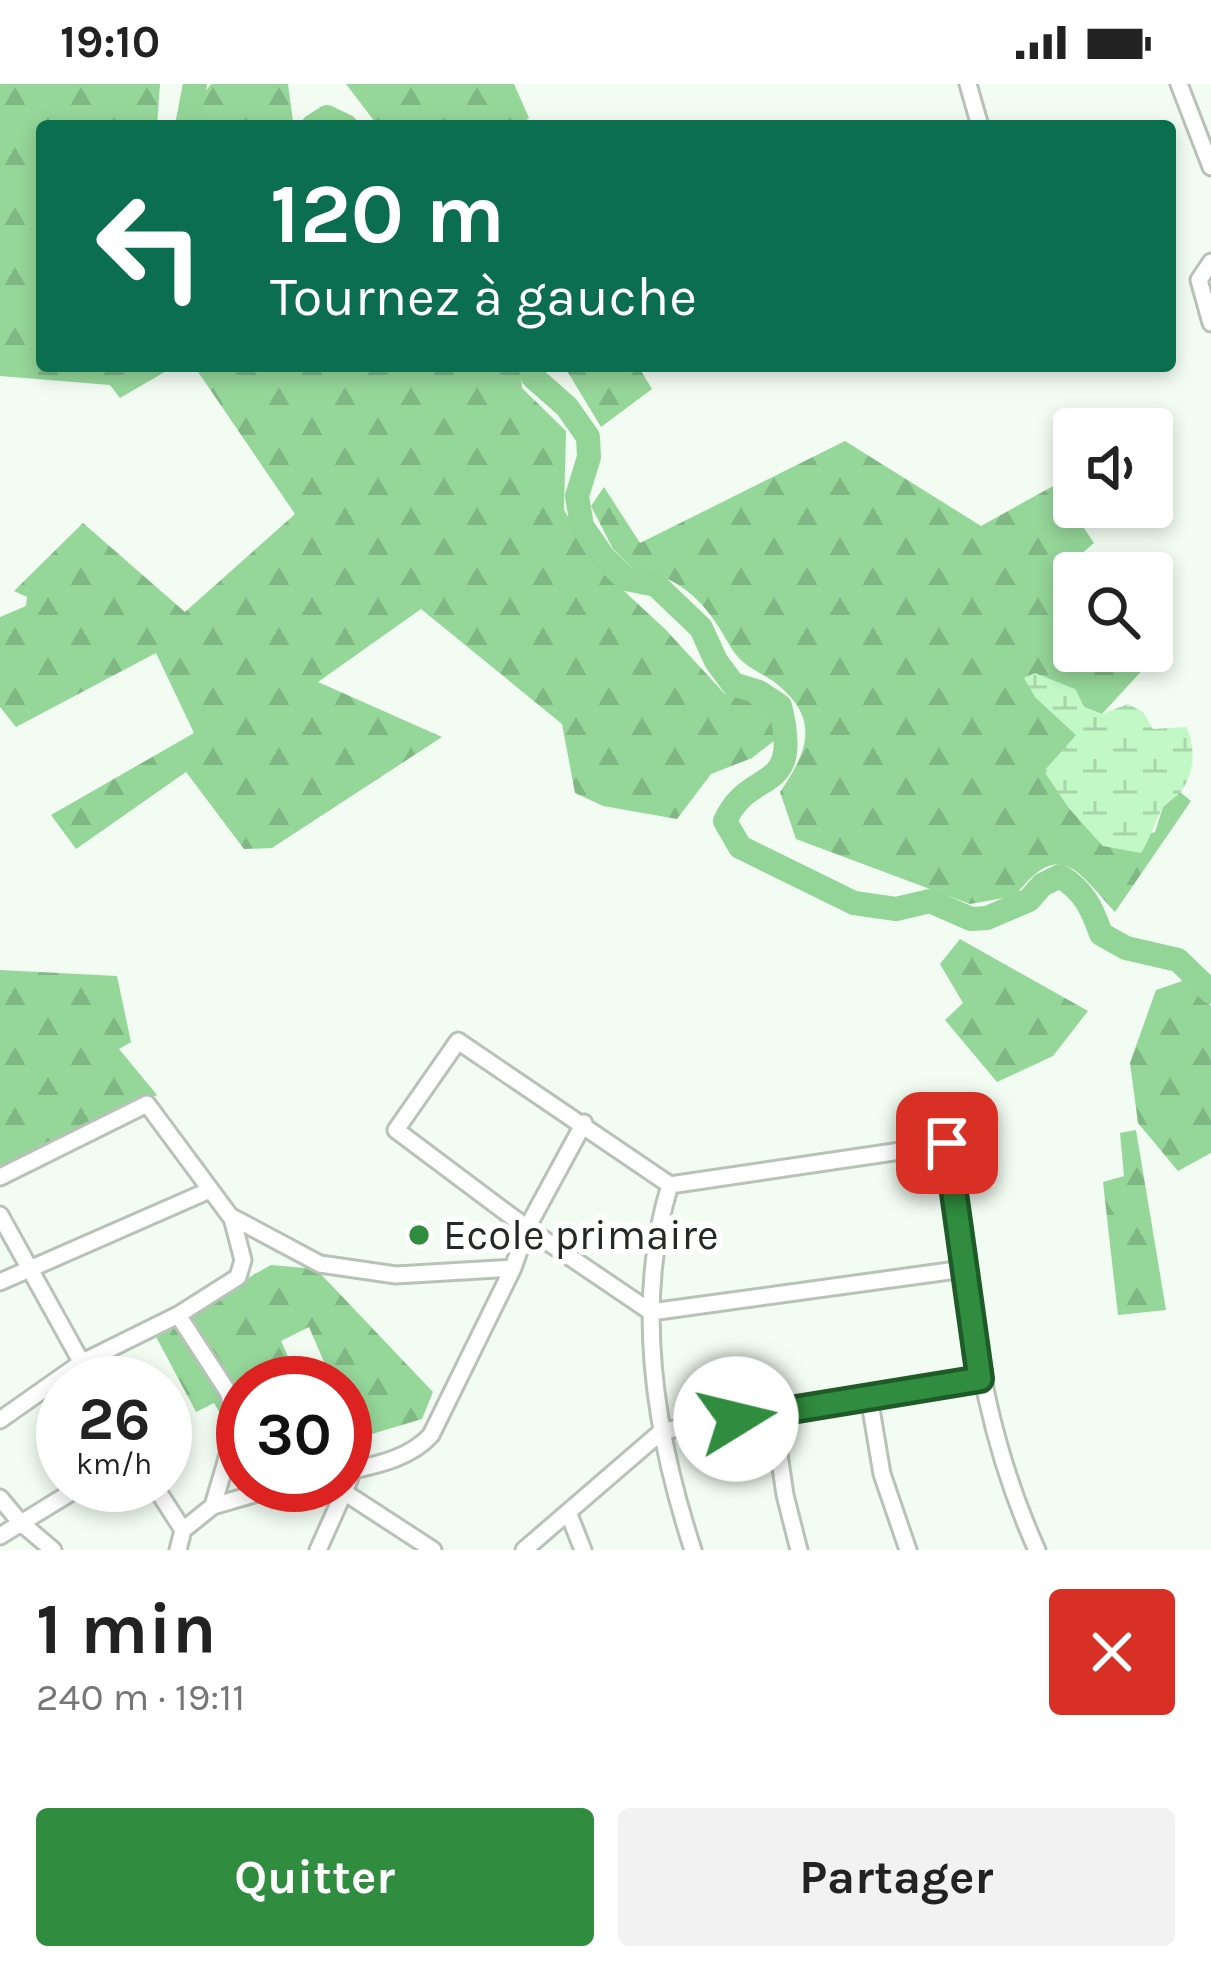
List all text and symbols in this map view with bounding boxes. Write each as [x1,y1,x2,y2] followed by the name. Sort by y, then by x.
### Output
[60,16,160,68] text: 19:10
[270,165,505,263] text: 120 m
[72,168,228,324] icon: left
[270,265,697,329] text: Tournez à gauche
[1053,408,1173,672] map controls
[1053,408,1173,528] button: sound
[1053,552,1173,672] button: search
[896,1092,998,1194] pin
[914,1110,980,1176] icon: arrive
[443,1210,718,1260] place label: Ecole primaire
[406,1222,432,1248] marker: Ecole primaire
[216,1356,372,1512] speed limit sign: 30
[673,1356,799,1482] position arrow
[78,1384,150,1454] text: 26
[76,1446,152,1482] text: km/h
[36,1587,217,1671] text: 1 min
[1049,1589,1175,1715] button: close
[36,1674,245,1720] text: 240 m · 19:11
[36,1808,594,1946] button: Quitter
[618,1808,1175,1946] button: Partager

